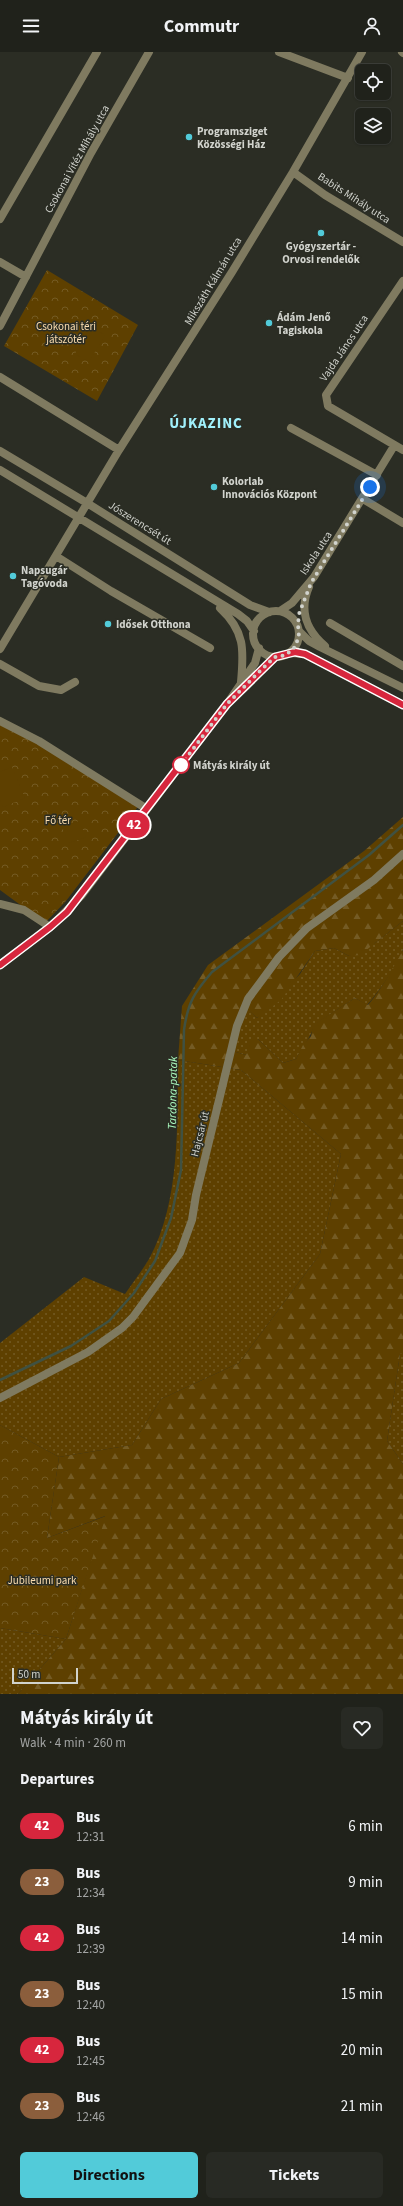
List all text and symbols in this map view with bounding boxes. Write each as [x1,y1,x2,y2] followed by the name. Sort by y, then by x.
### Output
[164,14,239,39] text: Commutr
[20,15,42,37] icon: menu
[361,15,383,37] icon: person
[355,64,391,144] map controls
[355,64,391,100] button: locate
[41,102,113,216] street label: Csokonai Vitéz Mihály utca
[355,108,391,144] button: layers
[197,124,268,152] place label: Programsziget Közösségi Ház
[184,132,194,142] marker: Programsziget Közösségi Ház
[315,169,393,227] street label: Babits Mihály utca
[316,228,326,238] marker: Gyógyszertár - Orvosi rendelők
[181,234,245,328] street label: Mikszáth Kálmán utca
[282,239,360,267] place label: Gyógyszertár - Orvosi rendelők
[276,310,331,338] place label: Ádám Jenő Tagiskola
[316,312,372,384] street label: Vajda János utca
[264,318,274,328] marker: Ádám Jenő Tagiskola
[36,319,96,347] park label: Csokonai téri játszótér
[169,413,243,434] district label: ÚJKAZINC
[222,474,318,502] place label: Kolorlab Innovációs Központ
[360,477,380,497] your location
[209,482,219,492] marker: Kolorlab Innovációs Központ
[106,498,175,548] street label: Jószerencsét út
[296,528,336,578] street label: Iskola utca
[21,563,68,591] place label: Napsugár Tagóvoda
[8,571,18,581] marker: Napsugár Tagóvoda
[116,617,191,632] place label: Idősek Otthona
[103,619,113,629] marker: Idősek Otthona
[172,756,190,774] marker: Mátyás király út
[193,758,271,773] place label: Mátyás király út
[116,812,152,838] line badge: 42
[45,813,71,828] park label: Fő tér
[127,815,141,835] text: 42
[164,1056,182,1130] water label: Tardona-patak
[187,1109,213,1158] street label: Hajcsár út
[7,1573,77,1588] park label: Jubileumi park
[12,1666,78,1685] scale bar
[18,1667,40,1682] text: 50 m
[20,1705,153,1732] text: Mátyás király út
[341,1707,383,1749] button: heart
[20,1734,126,1752] text: Walk · 4 min · 260 m
[20,1769,94,1790] text: Departures
[76,1807,100,1828] text: Bus
[35,1816,49,1836] text: 42
[348,1816,383,1837] text: 6 min
[76,1828,105,1846] text: 12:31
[76,1863,100,1884] text: Bus
[35,1872,49,1892] text: 23
[348,1872,383,1893] text: 9 min
[76,1884,105,1902] text: 12:34
[76,1919,100,1940] text: Bus
[35,1928,49,1948] text: 42
[341,1928,383,1949] text: 14 min
[76,1940,105,1958] text: 12:39
[76,1975,100,1996] text: Bus
[35,1984,49,2004] text: 23
[341,1984,383,2005] text: 15 min
[76,1996,105,2014] text: 12:40
[76,2031,100,2052] text: Bus
[35,2040,49,2060] text: 42
[341,2040,383,2061] text: 20 min
[76,2052,105,2070] text: 12:45
[76,2087,100,2108] text: Bus
[35,2096,49,2116] text: 23
[341,2096,383,2117] text: 21 min
[76,2108,105,2126] text: 12:46
[20,2152,198,2198] button: Directions
[206,2152,383,2198] button: Tickets

